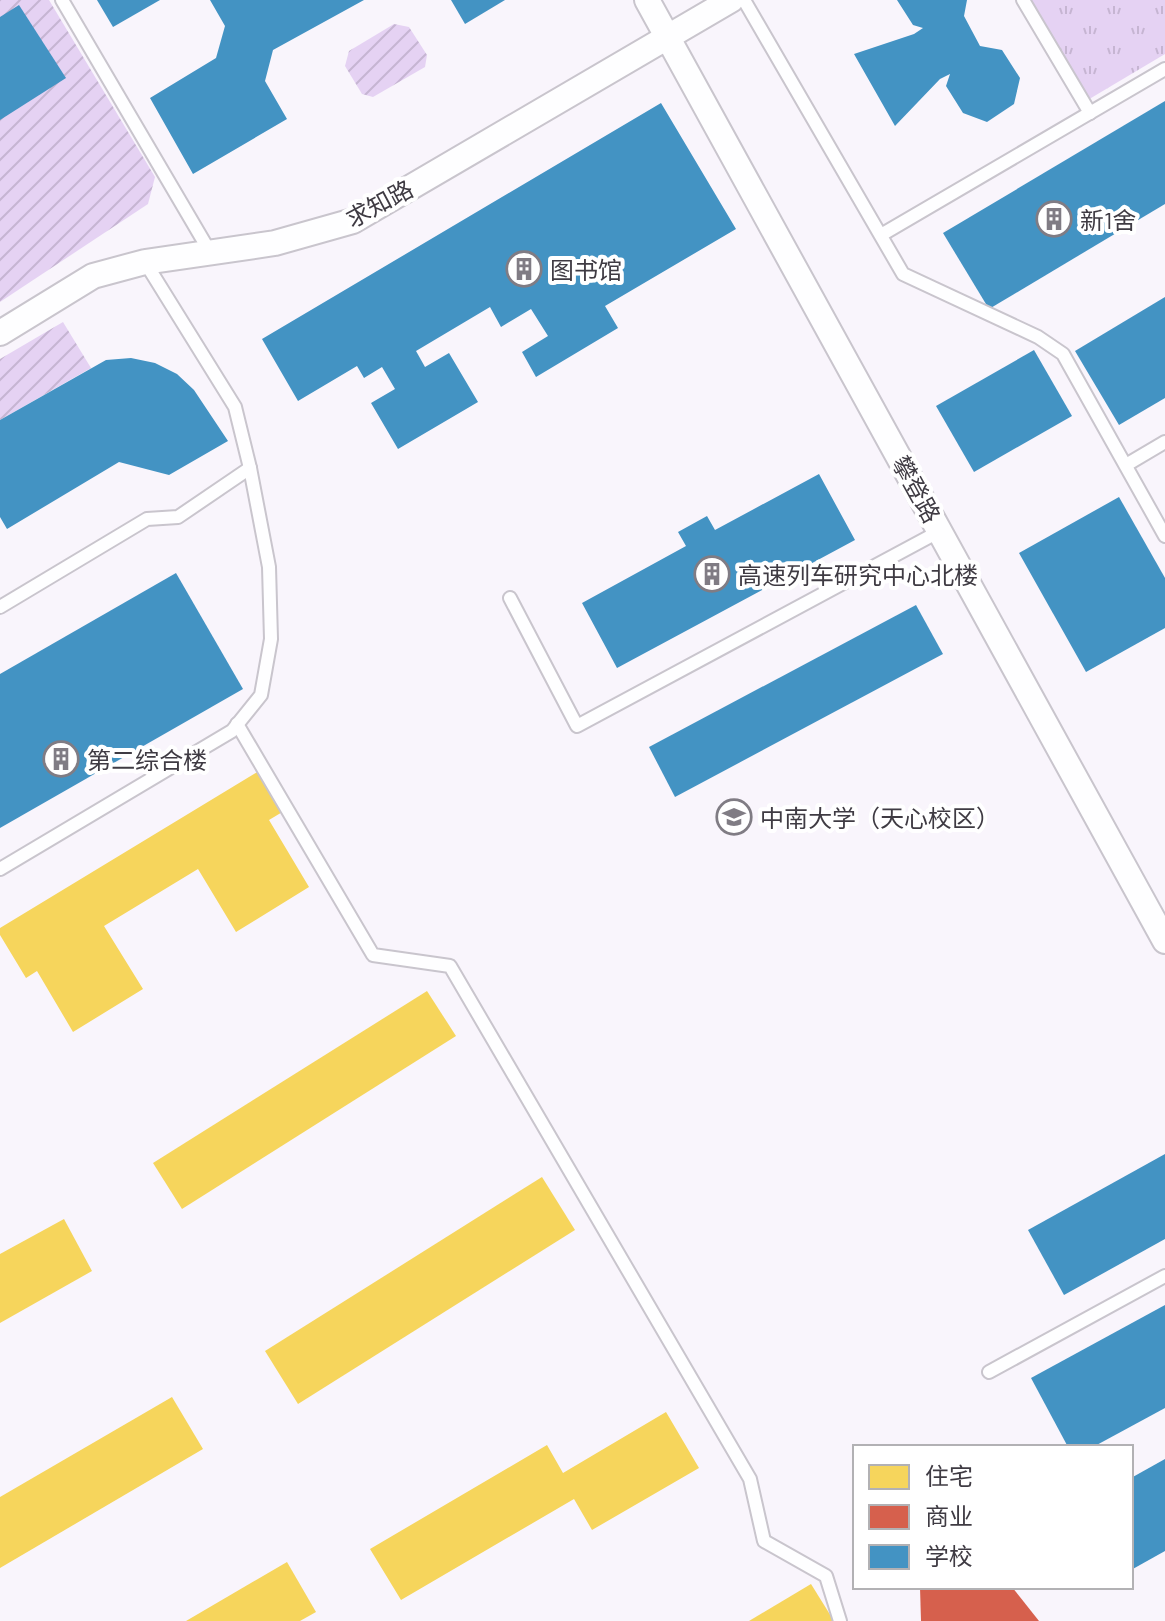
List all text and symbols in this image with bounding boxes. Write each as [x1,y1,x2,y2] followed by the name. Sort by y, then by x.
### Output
[340,173,418,233] street label: 求知路
[1035,200,1073,238] building icon: 新1舍
[1080,205,1136,234] place label: 新1舍
[505,250,543,288] building icon: 图书馆
[550,255,622,284] place label: 图书馆
[887,450,947,528] street label: 攀登路
[693,555,731,593] building icon: 高速列车研究中心北楼
[738,560,978,589] place label: 高速列车研究中心北楼
[42,740,80,778] building icon: 第二综合楼
[87,745,207,774] place label: 第二综合楼
[715,798,753,836] school or university icon: 中南大学（天心校区）
[760,803,1000,832] place label: 中南大学（天心校区）
[853,1445,1133,1589] legend
[925,1461,973,1490] text: 住宅
[925,1501,973,1530] text: 商业
[925,1541,973,1570] text: 学校

